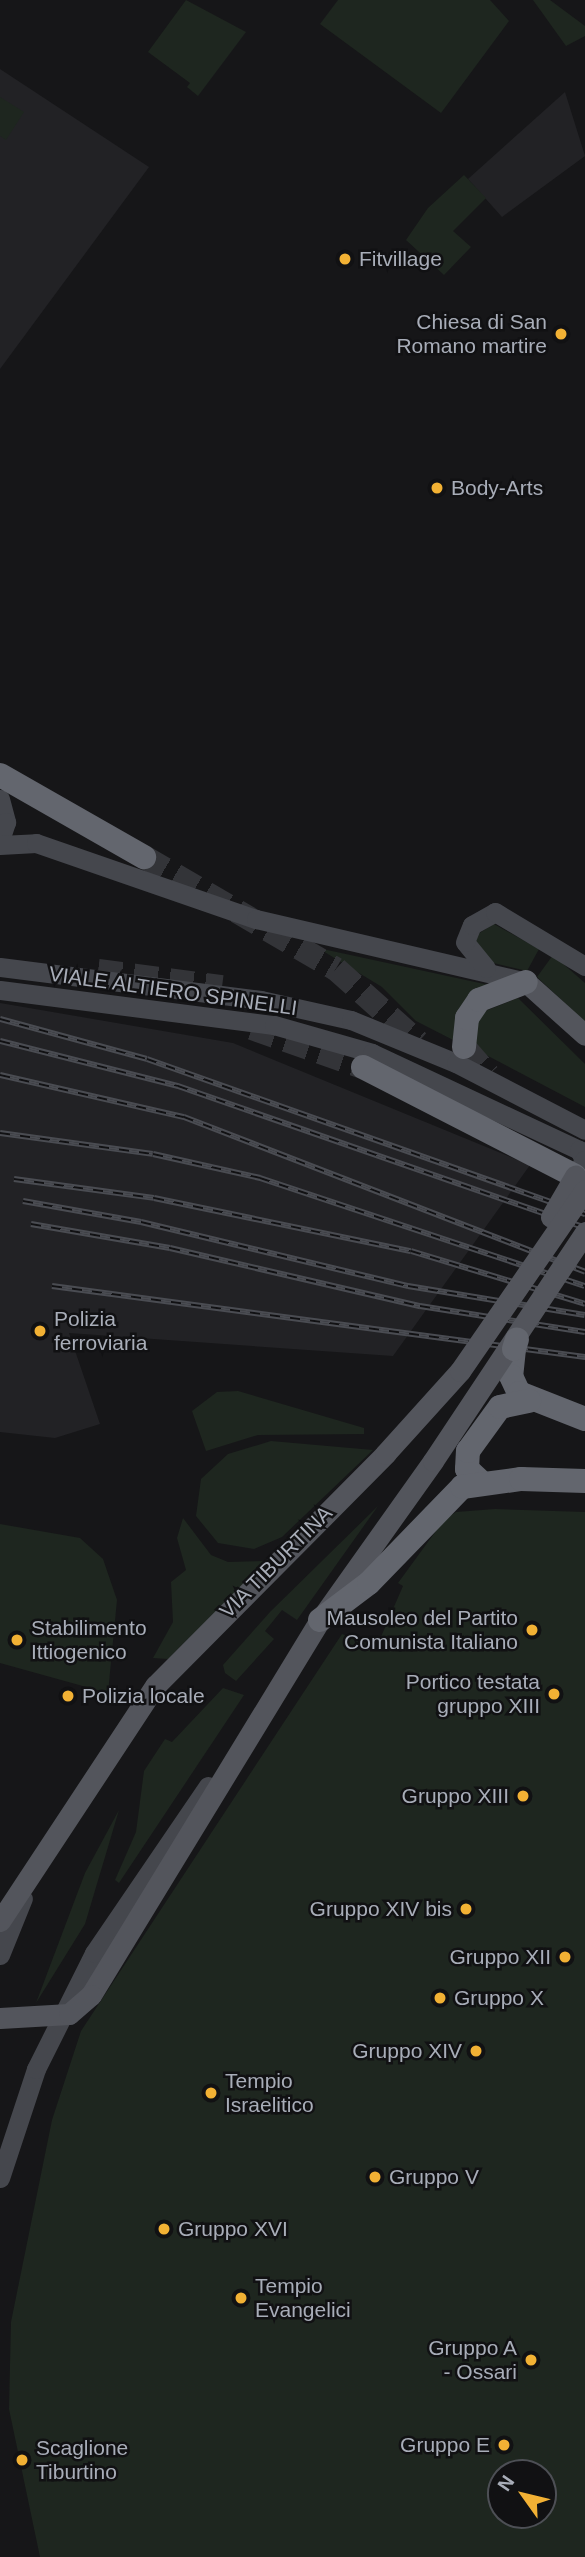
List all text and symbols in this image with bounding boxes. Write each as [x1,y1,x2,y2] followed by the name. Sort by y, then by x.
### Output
[359,246,442,272] place label: Fitvillage
[337,251,353,267] marker: Fitvillage
[396,309,547,359] place label: Chiesa di San Romano martire
[553,326,569,342] marker: Chiesa di San Romano martire
[451,475,543,501] place label: Body-Arts
[429,480,445,496] marker: Body-Arts
[47,961,299,1021] street label: VIALE ALTIERO SPINELLI
[54,1306,147,1356] place label: Polizia ferroviaria
[32,1323,48,1339] marker: Polizia ferroviaria
[214,1500,338,1624] street label: VIA TIBURTINA
[327,1605,518,1655] place label: Mausoleo del Partito Comunista Italiano
[31,1615,147,1665] place label: Stabilimento Ittiogenico
[524,1622,540,1638] marker: Mausoleo del Partito Comunista Italiano
[9,1632,25,1648] marker: Stabilimento Ittiogenico
[406,1669,540,1719] place label: Portico testata gruppo XIII
[82,1683,205,1709] place label: Polizia locale
[546,1686,562,1702] marker: Portico testata gruppo XIII
[60,1688,76,1704] marker: Polizia locale
[402,1783,509,1809] place label: Gruppo XIII
[515,1788,531,1804] marker: Gruppo XIII
[310,1896,452,1922] place label: Gruppo XIV bis
[458,1901,474,1917] marker: Gruppo XIV bis
[449,1944,551,1970] place label: Gruppo XII
[557,1949,573,1965] marker: Gruppo XII
[454,1985,544,2011] place label: Gruppo X
[432,1990,448,2006] marker: Gruppo X
[352,2038,462,2064] place label: Gruppo XIV
[468,2043,484,2059] marker: Gruppo XIV
[225,2068,314,2118] place label: Tempio Israelitico
[203,2085,219,2101] marker: Tempio Israelitico
[389,2164,479,2190] place label: Gruppo V
[367,2169,383,2185] marker: Gruppo V
[178,2216,288,2242] place label: Gruppo XVI
[156,2221,172,2237] marker: Gruppo XVI
[255,2273,351,2323] place label: Tempio Evangelici
[233,2290,249,2306] marker: Tempio Evangelici
[427,2335,517,2385] place label: Gruppo A - Ossari
[523,2352,539,2368] marker: Gruppo A - Ossari
[400,2432,490,2458] place label: Gruppo E
[36,2435,128,2485] place label: Scaglione Tiburtino
[496,2437,512,2453] marker: Gruppo E
[14,2452,30,2468] marker: Scaglione Tiburtino
[487,2459,557,2529] north arrow
[493,2472,518,2495] text: N

